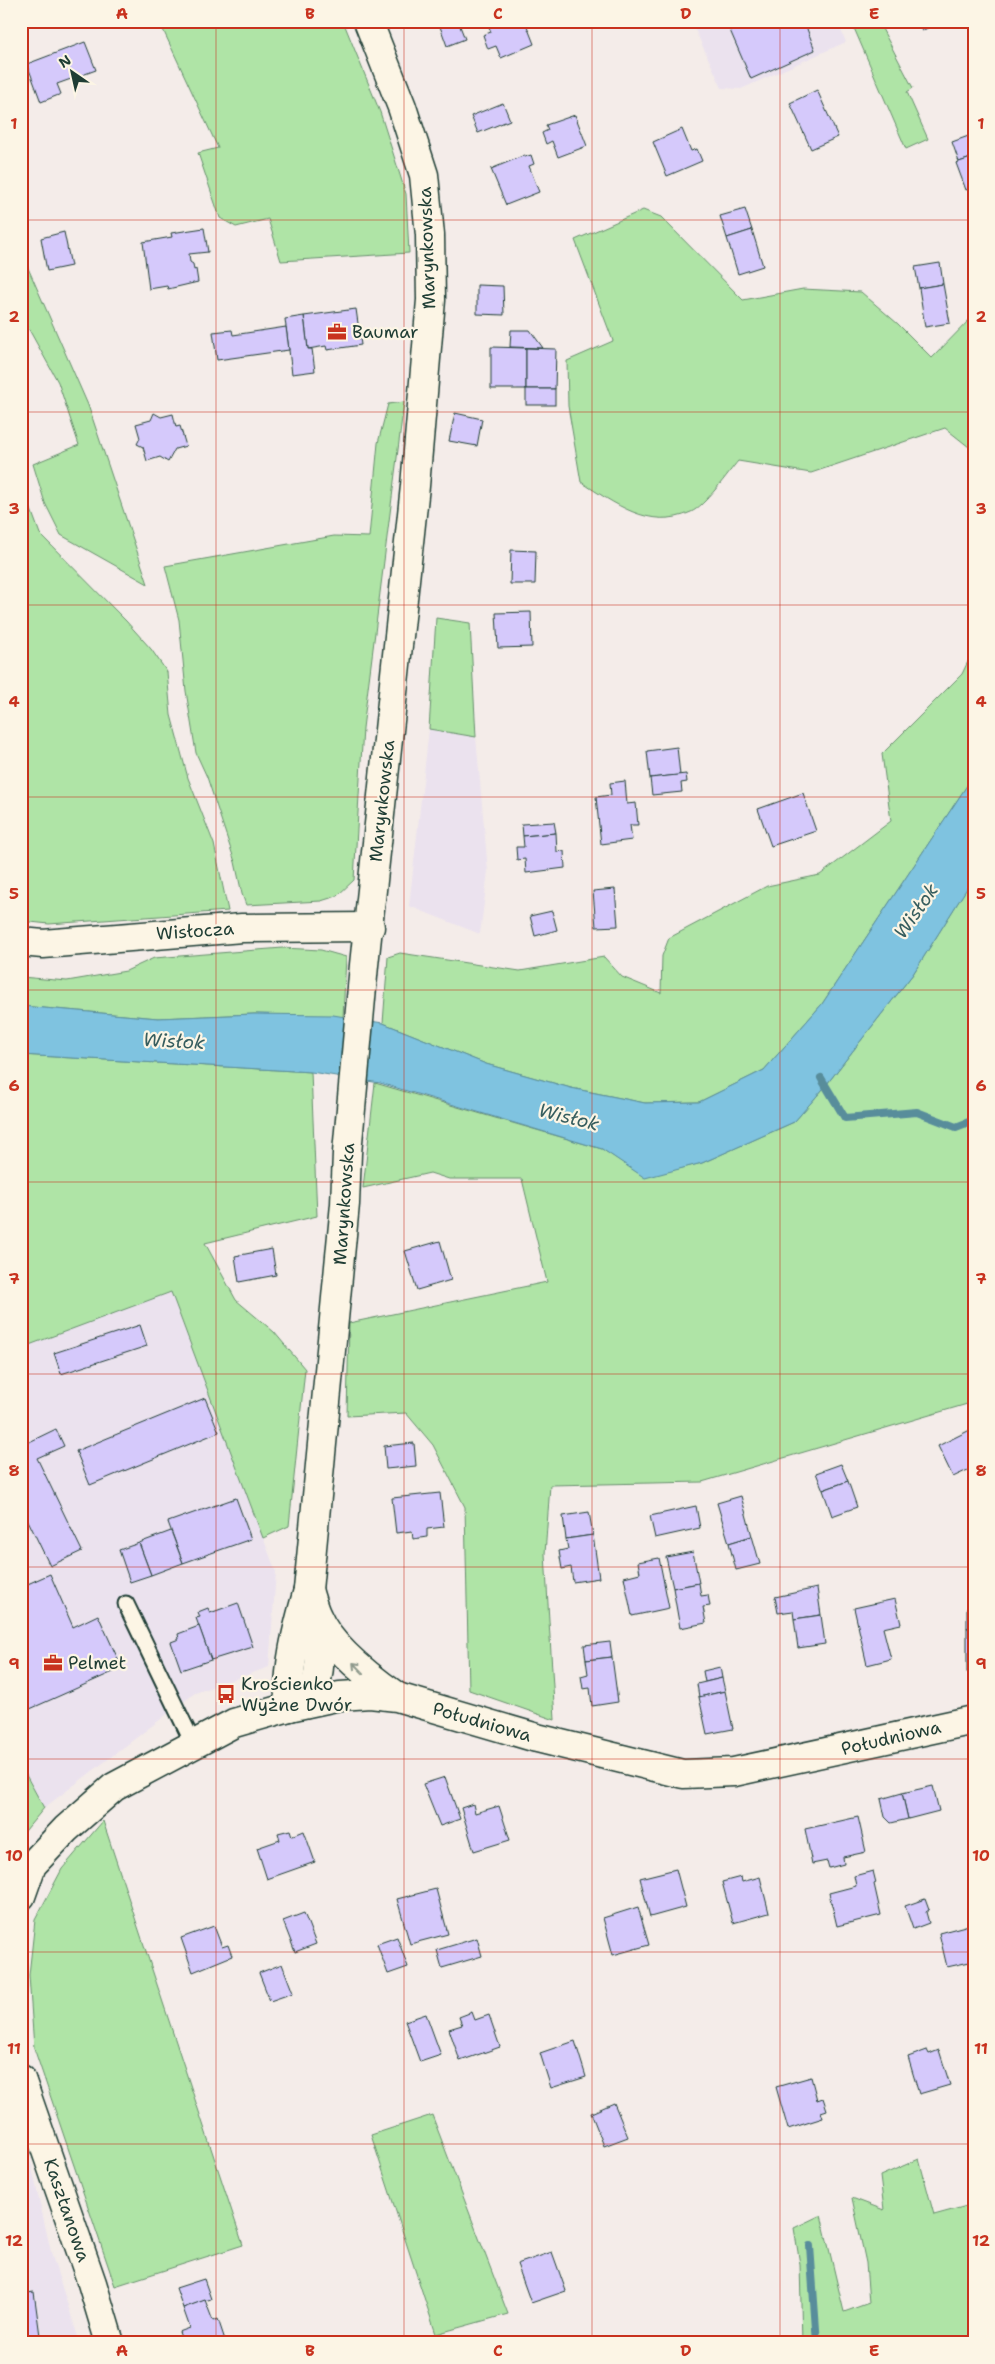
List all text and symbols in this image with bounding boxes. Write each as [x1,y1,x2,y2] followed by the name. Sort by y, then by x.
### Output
[116,3,128,24] text: A
[305,3,315,24] text: B
[493,3,503,24] text: C
[680,3,692,24] text: D
[869,3,879,24] text: E
[48,48,98,98] north arrow
[55,51,74,72] text: N
[10,113,18,134] text: 1
[977,113,985,134] text: 1
[413,186,441,310] street label: Marynkowska
[8,306,20,327] text: 2
[975,306,987,327] text: 2
[352,320,419,344] place label: Baumar
[326,321,348,343] office icon: Baumar
[8,498,20,519] text: 3
[975,498,987,519] text: 3
[8,691,20,712] text: 4
[975,691,987,712] text: 4
[364,739,400,863] street label: Marynkowska
[888,878,944,944] water label: Wisłok
[9,883,19,904] text: 5
[976,883,986,904] text: 5
[155,916,235,946] street label: Wisłocza
[142,1027,206,1055] water label: Wisłok
[8,1075,20,1096] text: 6
[975,1075,987,1096] text: 6
[536,1097,602,1137] water label: Wisłok
[328,1142,360,1266] street label: Marynkowska
[8,1268,20,1289] text: 7
[975,1268,987,1289] text: 7
[8,1460,20,1481] text: 8
[975,1460,987,1481] text: 8
[68,1651,127,1675] place label: Pelmet
[42,1652,64,1674] office icon: Pelmet
[8,1653,20,1674] text: 9
[975,1653,987,1674] text: 9
[352,1661,364,1674] one-way arrow
[241,1672,352,1717] place label: Krościenko Wyżne Dwór
[215,1683,237,1705] bus stop icon: Krościenko Wyżne Dwór
[430,1696,534,1748] street label: Południowa
[839,1715,943,1761] street label: Południowa
[5,1845,23,1866] text: 10
[972,1845,990,1866] text: 10
[7,2038,21,2059] text: 11
[974,2038,988,2059] text: 11
[38,2155,96,2265] street label: Kasztanowa
[5,2230,23,2251] text: 12
[972,2230,990,2251] text: 12
[116,2340,128,2361] text: A
[305,2340,315,2361] text: B
[493,2340,503,2361] text: C
[680,2340,692,2361] text: D
[869,2340,879,2361] text: E

